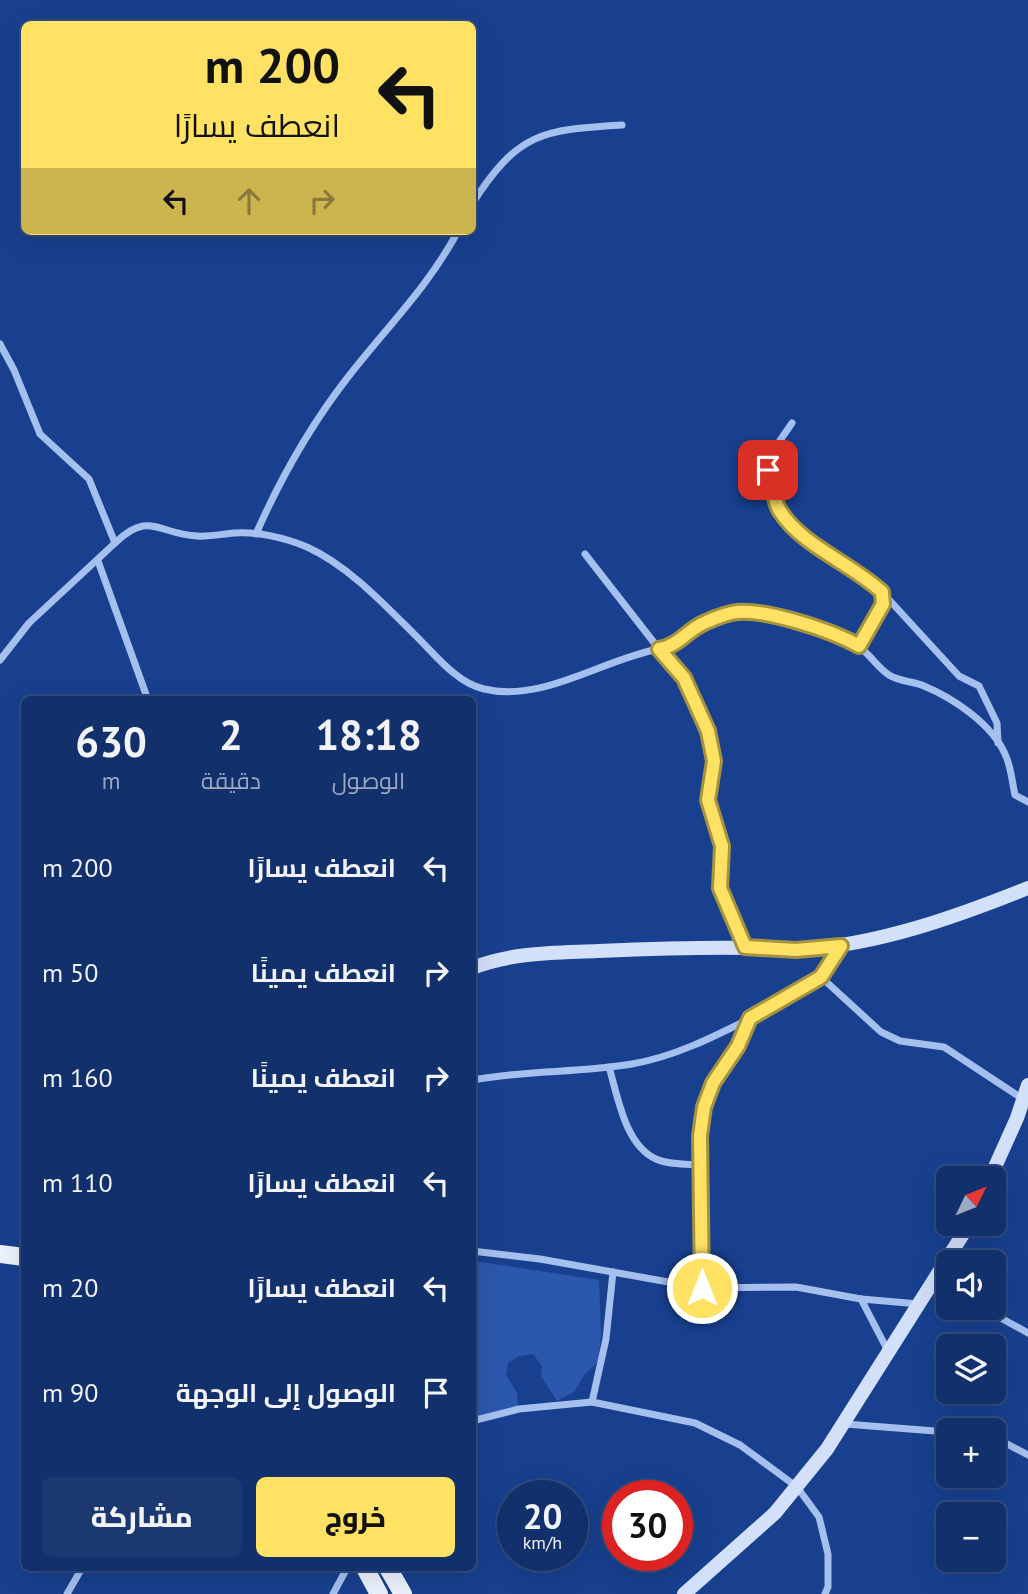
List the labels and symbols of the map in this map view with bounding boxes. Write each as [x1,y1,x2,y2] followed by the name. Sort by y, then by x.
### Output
[738,440,798,500] pin
[936,1166,1006,1236] north arrow
[665,1251,739,1325] position arrow
[602,1480,693,1571] speed limit sign: 30

